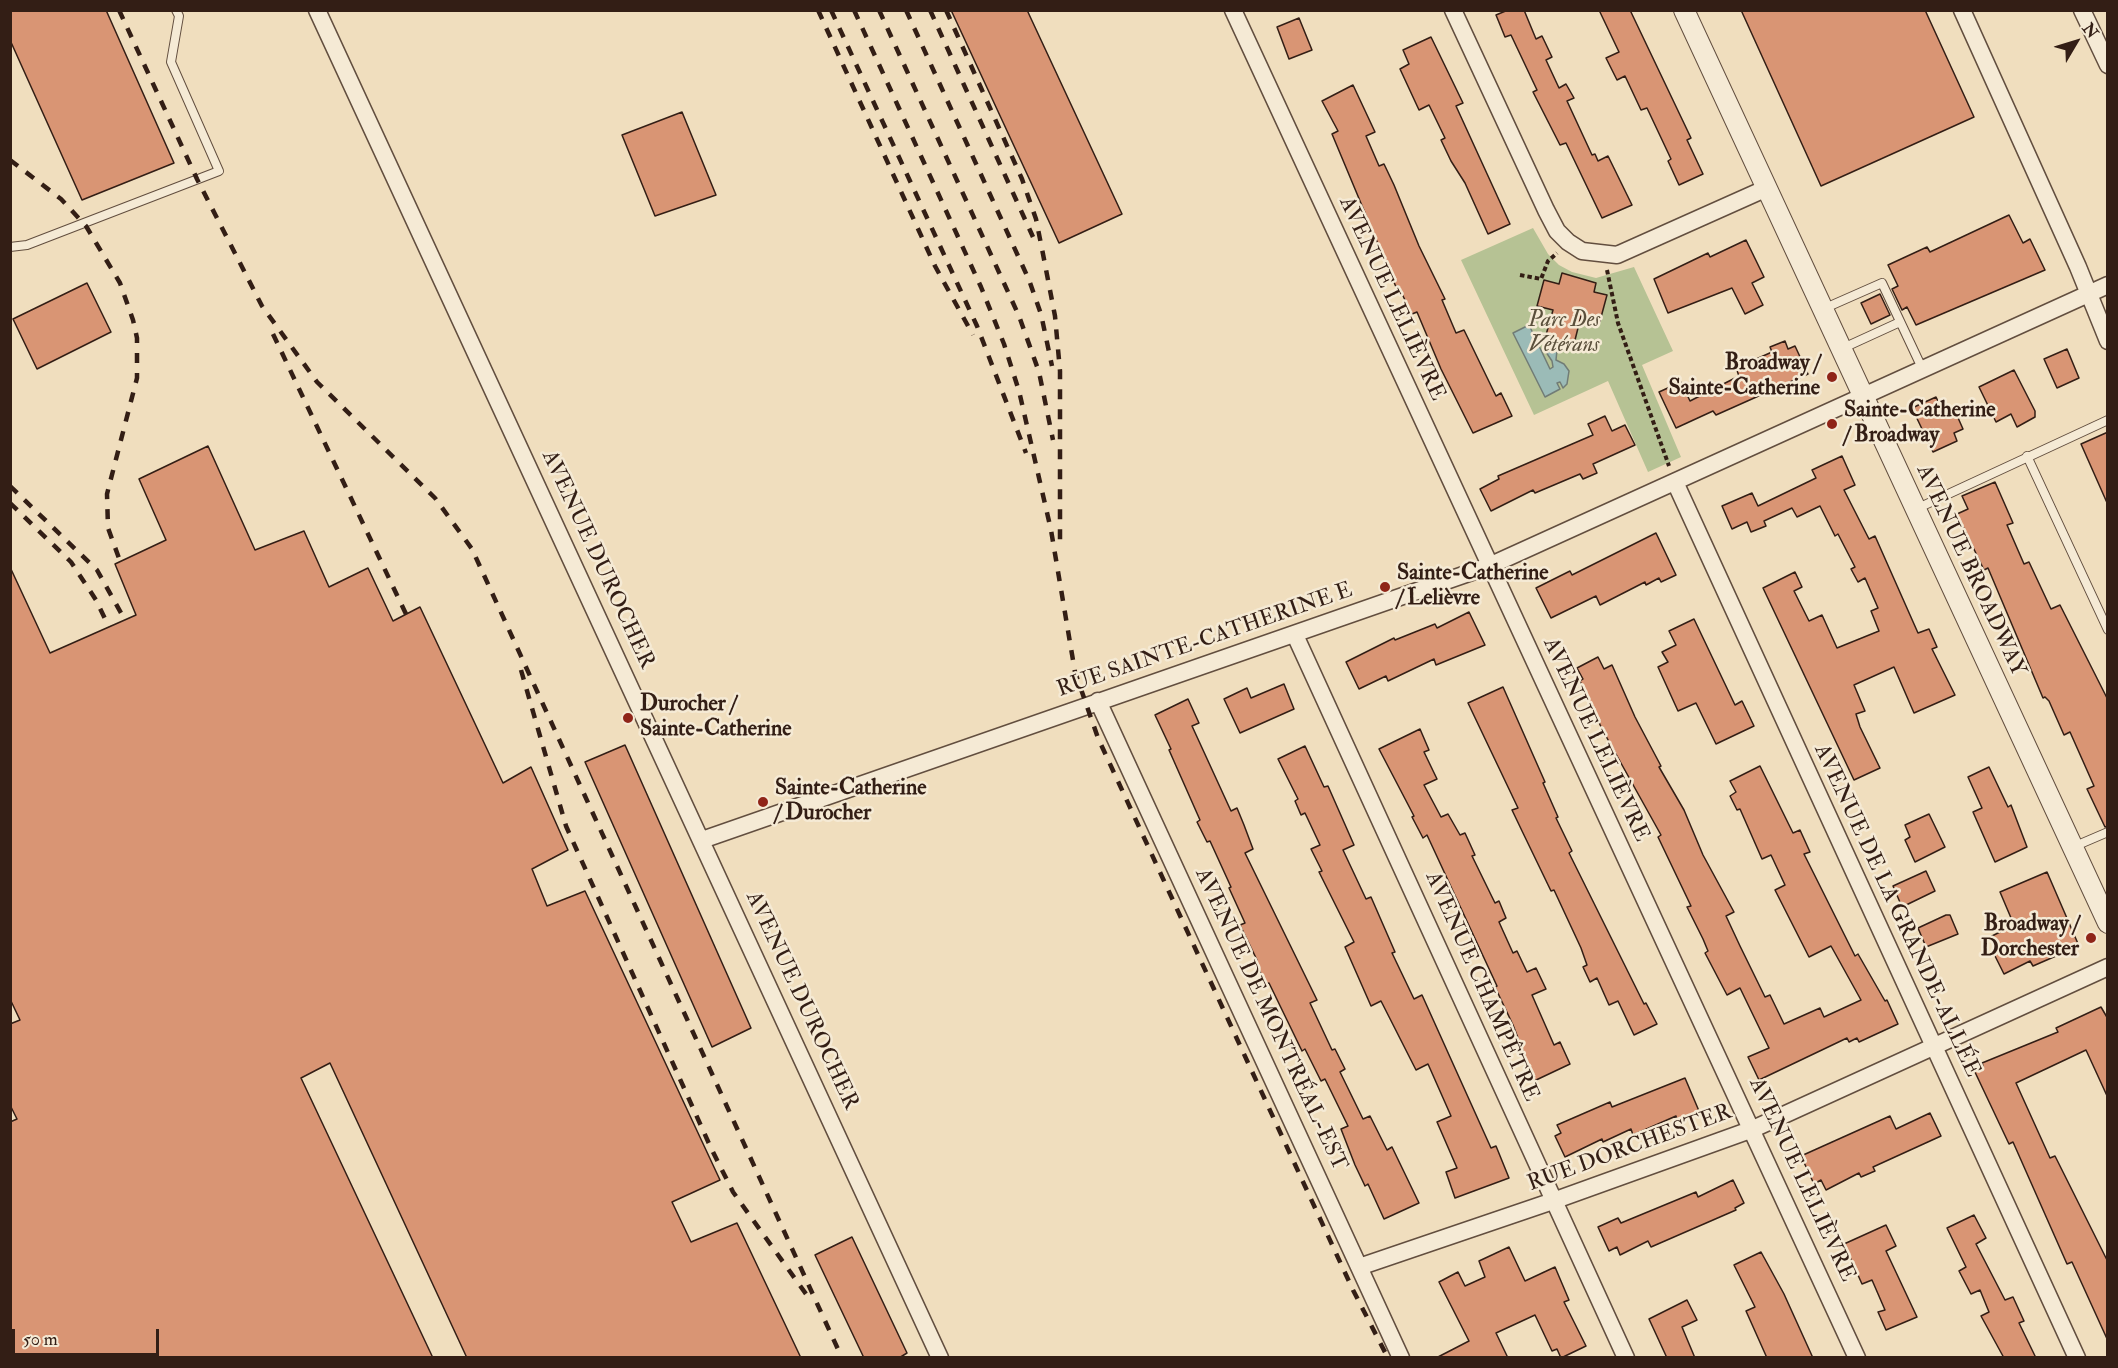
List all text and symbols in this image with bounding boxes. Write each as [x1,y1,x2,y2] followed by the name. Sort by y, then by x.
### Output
[2046,12,2106,72] north arrow
[2078,19,2102,43] text: N
[1332,193,1450,405] street label: AVENUE LELIÈVRE
[1528,308,1600,360] park label: Parc Des Vétérans
[1669,351,1820,402] place label: Broadway / Sainte-Catherine
[1825,370,1839,384] marker: Broadway / Sainte-Catherine
[1844,398,1995,450] place label: Sainte-Catherine / Broadway
[1825,417,1839,431] marker: Sainte-Catherine / Broadway
[535,447,659,673] street label: AVENUE DUROCHER
[1909,461,2031,681] street label: AVENUE BROADWAY
[1397,561,1548,612] place label: Sainte-Catherine / Lelièvre
[1054,578,1356,704] street label: RUE SAINTE-CATHERINE E
[1378,580,1392,594] marker: Sainte-Catherine / Lelièvre
[1536,634,1654,846] street label: AVENUE LELIÈVRE
[640,692,791,744] place label: Durocher / Sainte-Catherine
[621,711,635,725] marker: Durocher / Sainte-Catherine
[1807,740,1985,1082] street label: AVENUE DE LA GRANDE-ALLÉE
[775,776,926,828] place label: Sainte-Catherine / Durocher
[756,795,770,809] marker: Sainte-Catherine / Durocher
[1188,865,1352,1175] street label: AVENUE DE MONTRÉAL-EST
[1418,868,1544,1106] street label: AVENUE CHAMPÊTRE
[739,888,863,1114] street label: AVENUE DUROCHER
[1981,912,2079,963] place label: Broadway / Dorchester
[2084,931,2098,945] marker: Broadway / Dorchester
[1742,1074,1860,1286] street label: AVENUE LELIÈVRE
[1524,1100,1736,1198] street label: RUE DORCHESTER
[15,1317,162,1355] scale bar
[23,1328,58,1351] text: 50 m

